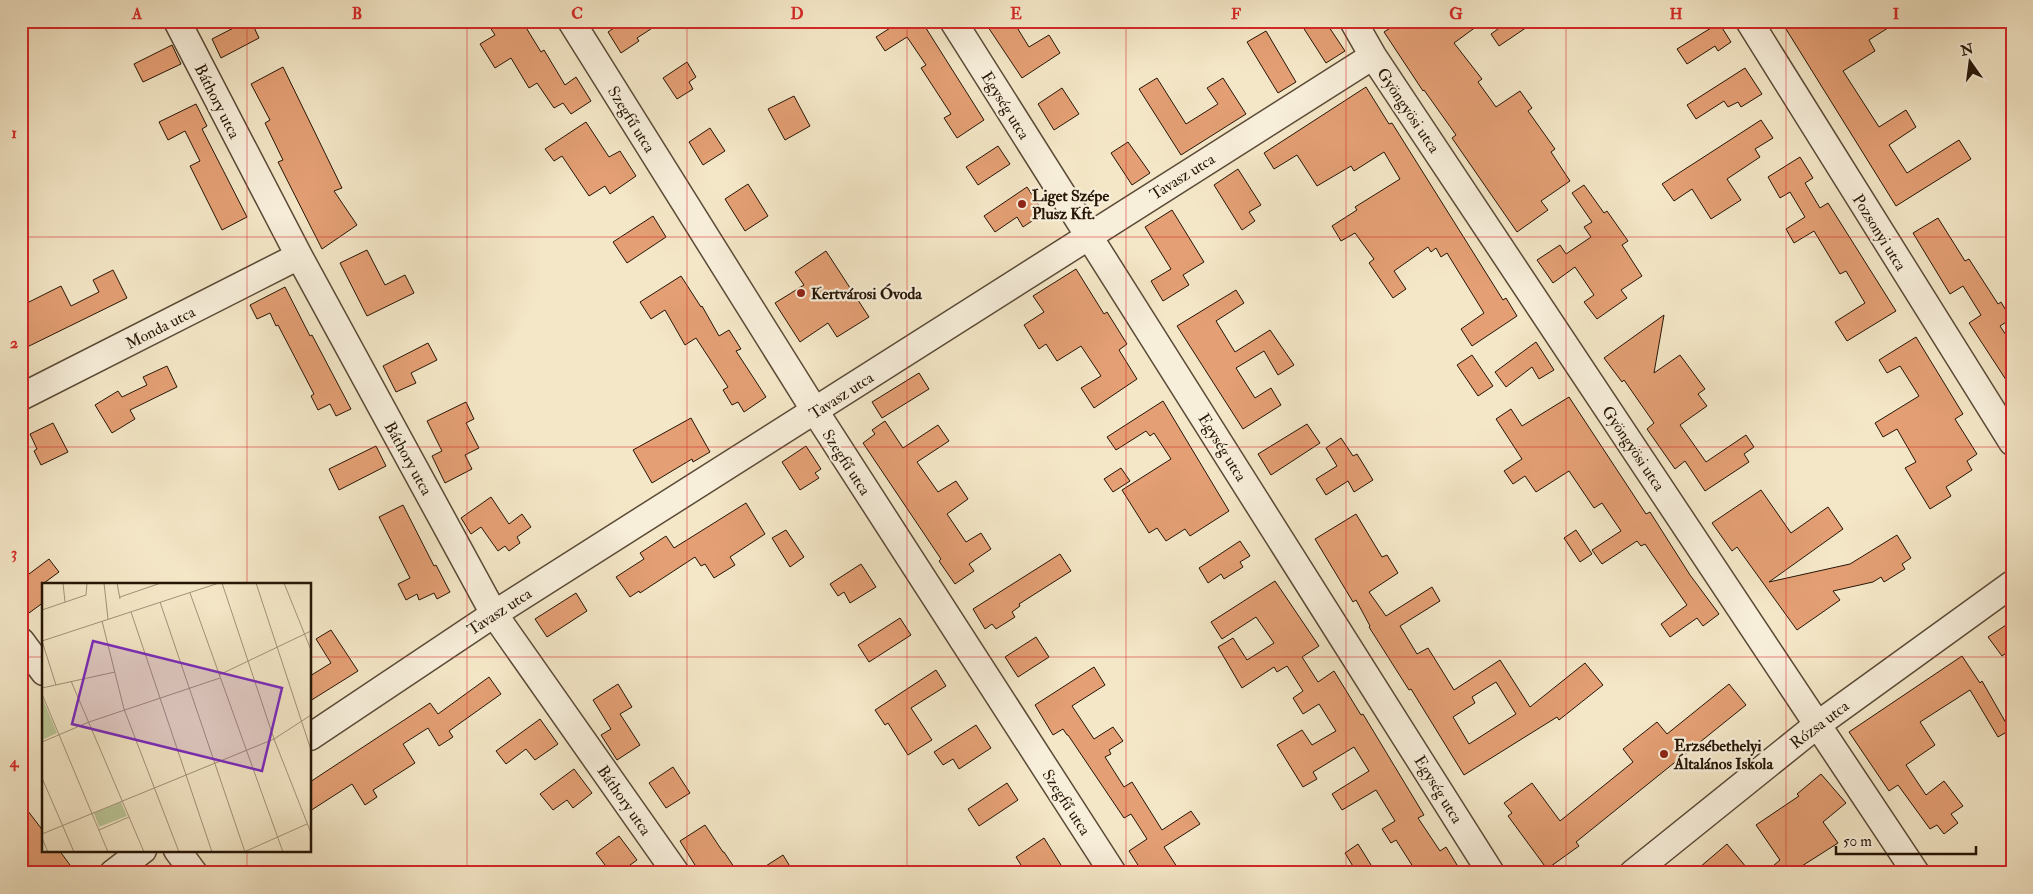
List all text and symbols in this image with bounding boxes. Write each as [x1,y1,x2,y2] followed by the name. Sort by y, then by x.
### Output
[131,4,143,24] text: A
[352,4,362,24] text: B
[571,4,583,24] text: C
[790,4,804,24] text: D
[1010,4,1022,24] text: E
[1231,4,1241,24] text: F
[1449,4,1463,24] text: G
[1669,4,1683,24] text: H
[1893,4,1900,24] text: I
[1946,38,1996,88] north arrow
[1958,40,1976,60] text: N
[190,61,245,143] street label: Báthory utca
[1372,64,1444,157] street label: Gyöngyösi utca
[976,68,1034,144] street label: Egység utca
[603,83,660,157] street label: Szegfű utca
[11,123,17,143] text: 1
[1146,149,1219,205] street label: Tavasz utca
[1032,186,1109,224] place label: Liget Szépe Plusz Kft.
[1848,190,1911,275] street label: Pozsonyi utca
[1016,198,1028,210] marker: Liget Szépe Plusz Kft.
[811,283,922,304] place label: Kertvárosi Óvoda
[795,287,807,299] marker: Kertvárosi Óvoda
[122,302,199,354] street label: Monda utca
[10,333,18,353] text: 2
[806,367,878,424] street label: Tavasz utca
[1597,402,1669,495] street label: Gyöngyösi utca
[1193,410,1251,486] street label: Egység utca
[380,418,437,499] street label: Báthory utca
[817,426,875,500] street label: Szegfű utca
[11,543,17,563] text: 3
[42,583,311,852] inset map
[464,583,536,640] street label: Tavasz utca
[1786,696,1853,753] street label: Rózsa utca
[1673,736,1773,774] place label: Erzsébethelyi Általános Iskola
[1658,748,1670,760] marker: Erzsébethelyi Általános Iskola
[9,752,20,772] text: 4
[1409,752,1467,828] street label: Egység utca
[593,762,656,840] street label: Báthory utca
[1037,766,1095,840] street label: Szegfű utca
[1836,824,1976,856] scale bar
[1843,832,1872,851] text: 50 m

